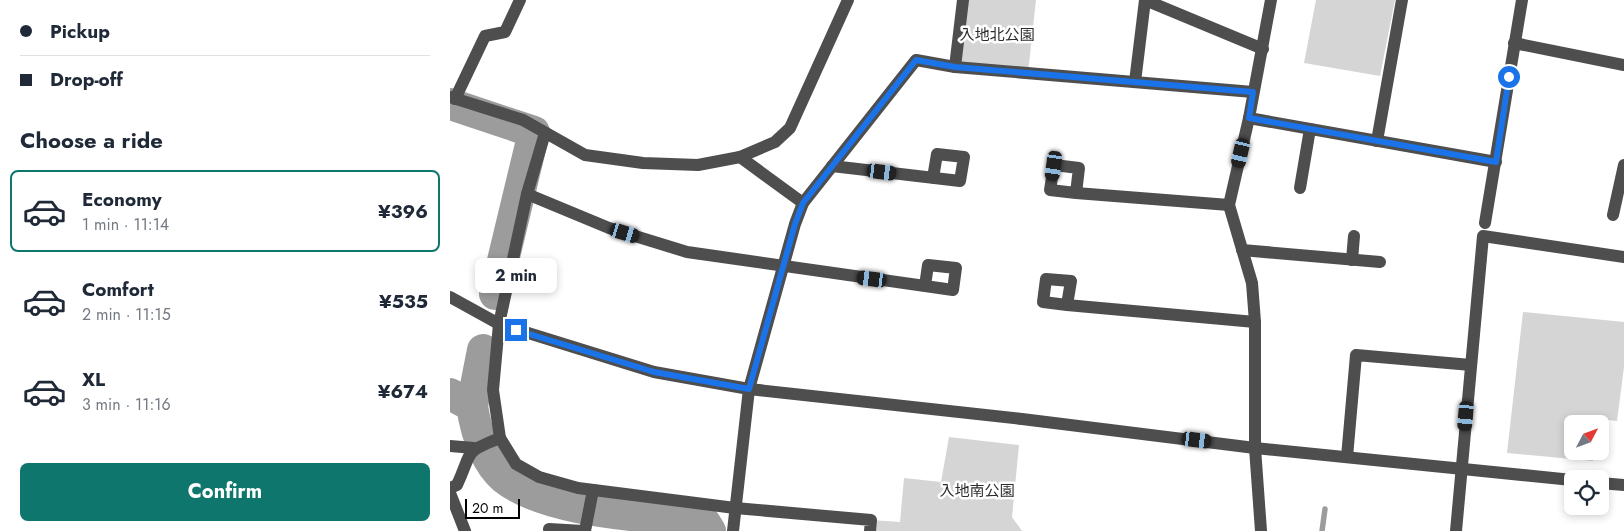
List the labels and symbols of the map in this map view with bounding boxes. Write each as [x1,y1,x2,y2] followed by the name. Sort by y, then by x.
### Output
[959,24,1035,46] park label: 入地北公園
[1498,66,1520,88] route start
[1230,137,1251,169] car
[1044,150,1063,182] car
[866,163,897,181] car
[608,221,641,245] car
[475,258,557,292] callout: 2 min
[856,270,887,288] car
[505,319,527,341] route end
[1457,400,1474,432] car
[1564,415,1609,460] north arrow
[1181,431,1212,449] car
[939,480,1015,502] park label: 入地南公園
[465,496,520,519] scale bar

